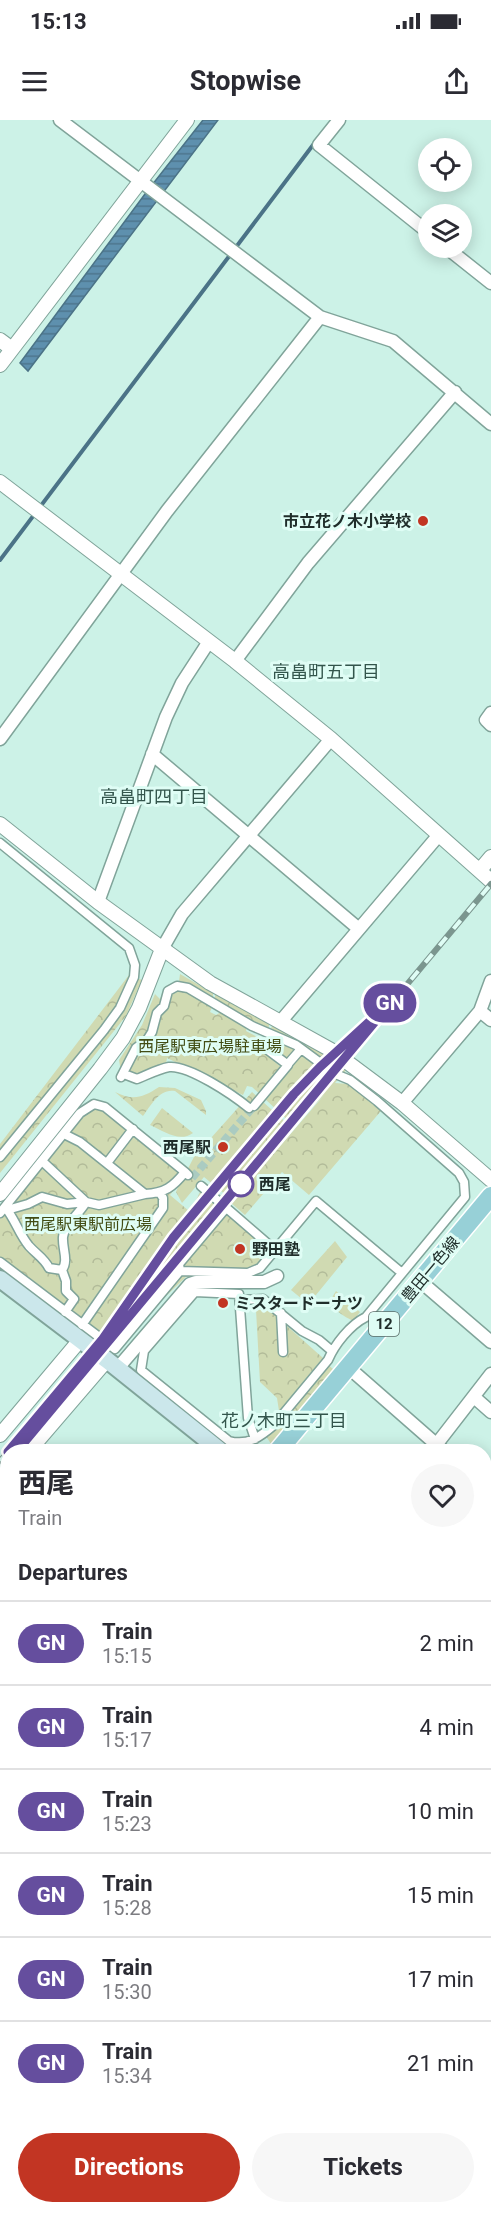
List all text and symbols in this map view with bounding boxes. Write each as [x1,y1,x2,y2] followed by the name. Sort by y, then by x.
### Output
[30,9,87,34] text: 15:13
[18,65,51,98] icon: menu
[190,65,301,97] text: Stopwise
[440,65,473,98] icon: share
[418,138,472,258] map controls
[418,138,472,192] button: locate
[418,204,472,258] button: layers
[283,512,411,531] place label: 市立花ノ木小学校
[416,514,430,528] marker: 市立花ノ木小学校
[272,661,380,682] district label: 高畠町五丁目
[100,786,208,807] district label: 高畠町四丁目
[363,984,417,1022] line badge: GN
[375,991,405,1015] text: GN
[138,1037,282,1056] park label: 西尾駅東広場駐車場
[163,1138,211,1157] place label: 西尾駅
[216,1140,230,1154] marker: 西尾駅
[228,1171,254,1197] marker: 西尾
[259,1175,291,1194] place label: 西尾
[24,1215,152,1234] park label: 西尾駅東駅前広場
[397,1233,463,1306] street label: 豊田一色線
[252,1240,300,1259] place label: 野田塾
[233,1242,247,1256] marker: 野田塾
[235,1294,363,1313] place label: ミスタードーナツ
[216,1296,230,1310] marker: ミスタードーナツ
[369,1312,399,1336] road number: 12
[221,1410,347,1431] district label: 花ノ木町三丁目
[411,1464,474,1527] button: heart
[18,1467,74,1500] text: 西尾
[18,1506,62,1530] text: Train
[18,1560,128,1585] text: Departures
[102,1619,153,1644] text: Train
[36,1631,66,1655] text: GN
[419,1631,474,1656] text: 2 min
[102,1644,152,1668] text: 15:15
[102,1703,153,1728] text: Train
[36,1715,66,1739] text: GN
[419,1715,474,1740] text: 4 min
[102,1728,152,1752] text: 15:17
[102,1787,153,1812] text: Train
[36,1799,66,1823] text: GN
[407,1799,474,1824] text: 10 min
[102,1812,152,1836] text: 15:23
[102,1871,153,1896] text: Train
[36,1883,66,1907] text: GN
[407,1883,474,1908] text: 15 min
[102,1896,152,1920] text: 15:28
[102,1955,153,1980] text: Train
[36,1967,66,1991] text: GN
[407,1967,474,1992] text: 17 min
[102,1980,152,2004] text: 15:30
[102,2039,153,2064] text: Train
[36,2051,66,2075] text: GN
[407,2051,474,2076] text: 21 min
[102,2064,152,2088] text: 15:34
[18,2133,240,2202] button: Directions
[252,2133,474,2202] button: Tickets

